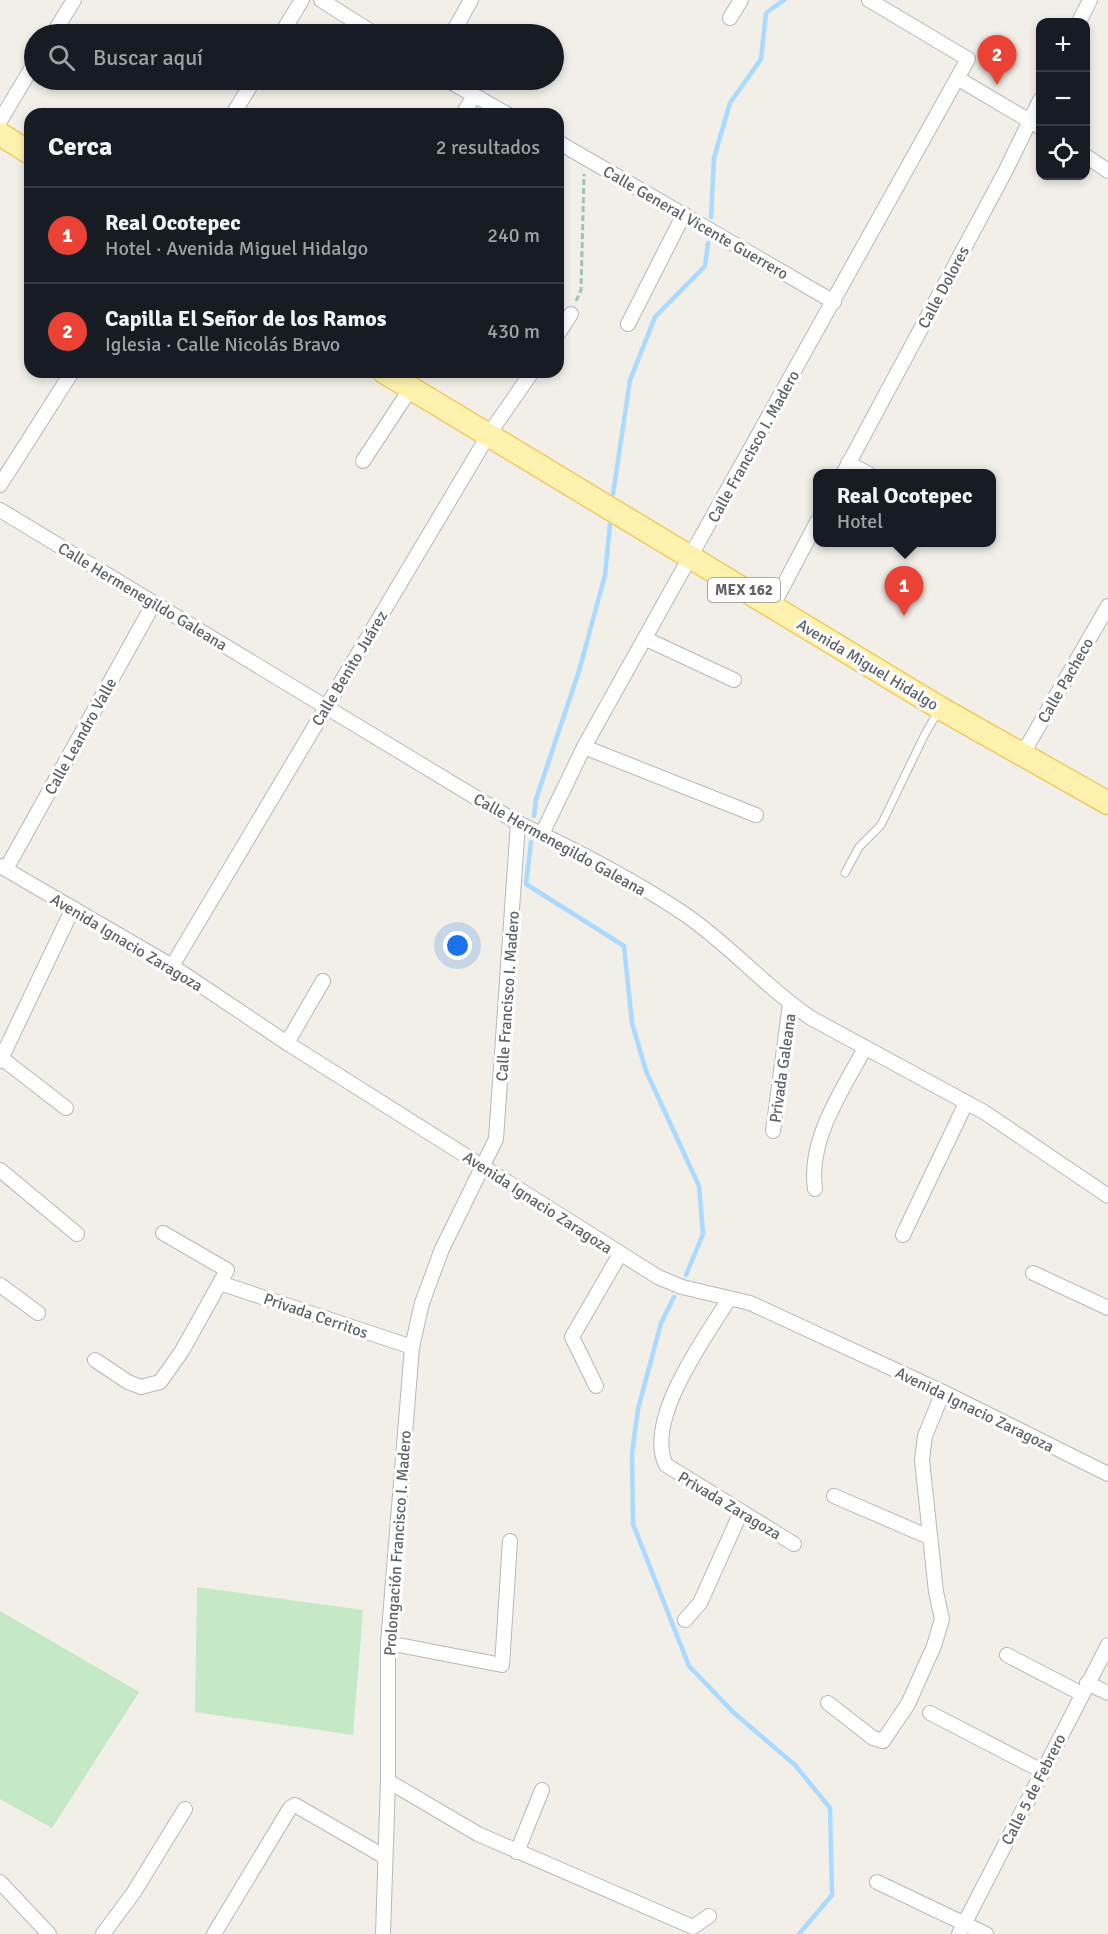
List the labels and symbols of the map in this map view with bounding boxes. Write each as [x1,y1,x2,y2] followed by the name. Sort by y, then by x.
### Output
[978,36,1016,85] pin: 2
[599,162,792,284] street label: Calle General Vicente Guerrero
[914,243,974,332] street label: Calle Dolores
[704,367,804,526] street label: Calle Francisco I. Madero
[54,538,231,655] street label: Calle Hermenegildo Galeana
[884,566,924,616] pin: 1
[708,578,780,602] road number: MEX 162
[308,607,392,730] street label: Calle Benito Juárez
[793,615,942,715] street label: Avenida Miguel Hidalgo
[1033,634,1098,727] street label: Calle Pacheco
[40,674,121,798] street label: Calle Leandro Valle
[470,789,649,901] street label: Calle Hermenegildo Galeana
[47,889,206,996] street label: Avenida Ignacio Zaragoza
[492,910,524,1082] street label: Calle Francisco I. Madero
[443,931,472,960] your location
[765,1012,801,1124] street label: Privada Galeana
[459,1147,616,1259] street label: Avenida Ignacio Zaragoza
[261,1289,371,1343] street label: Privada Cerritos
[892,1363,1057,1457] street label: Avenida Ignacio Zaragoza
[380,1430,416,1657] street label: Prolongación Francisco I. Madero
[674,1467,785,1545] street label: Privada Zaragoza
[997,1730,1071,1848] street label: Calle 5 de Febrero

